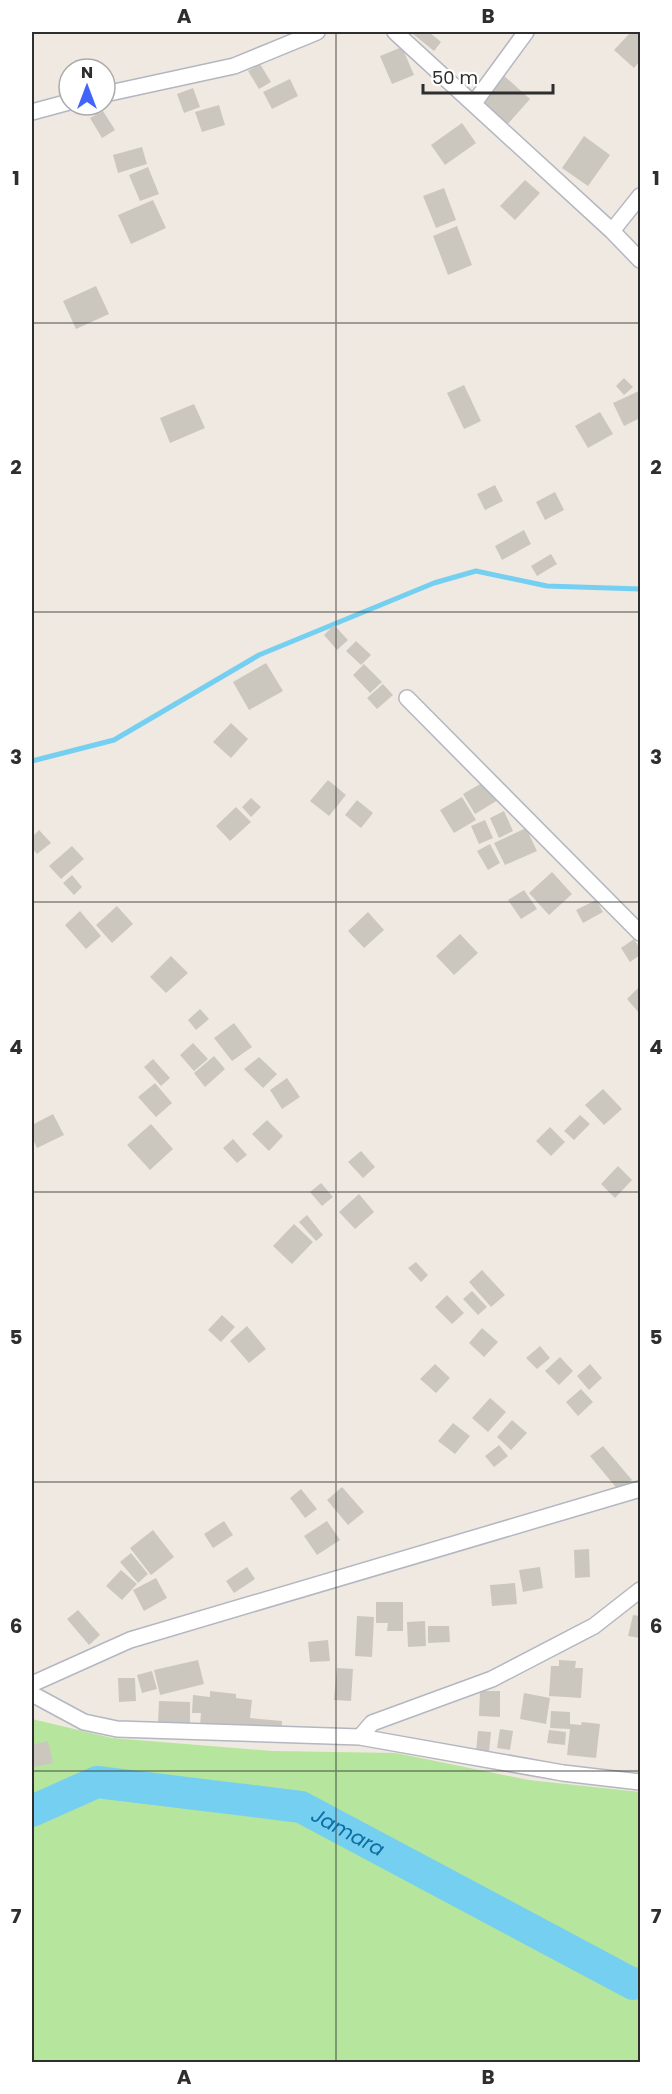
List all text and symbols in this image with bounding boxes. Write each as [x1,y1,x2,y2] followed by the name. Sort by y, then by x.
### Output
[177,2,192,30] text: A
[481,2,495,30] text: B
[57,57,117,117] north arrow
[423,57,554,95] scale bar
[81,61,93,84] text: N
[432,65,478,90] text: 50 m
[12,164,20,192] text: 1
[652,164,660,192] text: 1
[10,453,22,481] text: 2
[650,453,662,481] text: 2
[10,743,22,771] text: 3
[650,743,662,771] text: 3
[9,1033,23,1061] text: 4
[649,1033,663,1061] text: 4
[10,1323,23,1351] text: 5
[650,1323,663,1351] text: 5
[10,1612,22,1640] text: 6
[650,1612,662,1640] text: 6
[306,1801,390,1863] water label: Jamara
[11,1902,22,1930] text: 7
[651,1902,662,1930] text: 7
[177,2063,192,2091] text: A
[481,2063,495,2091] text: B

